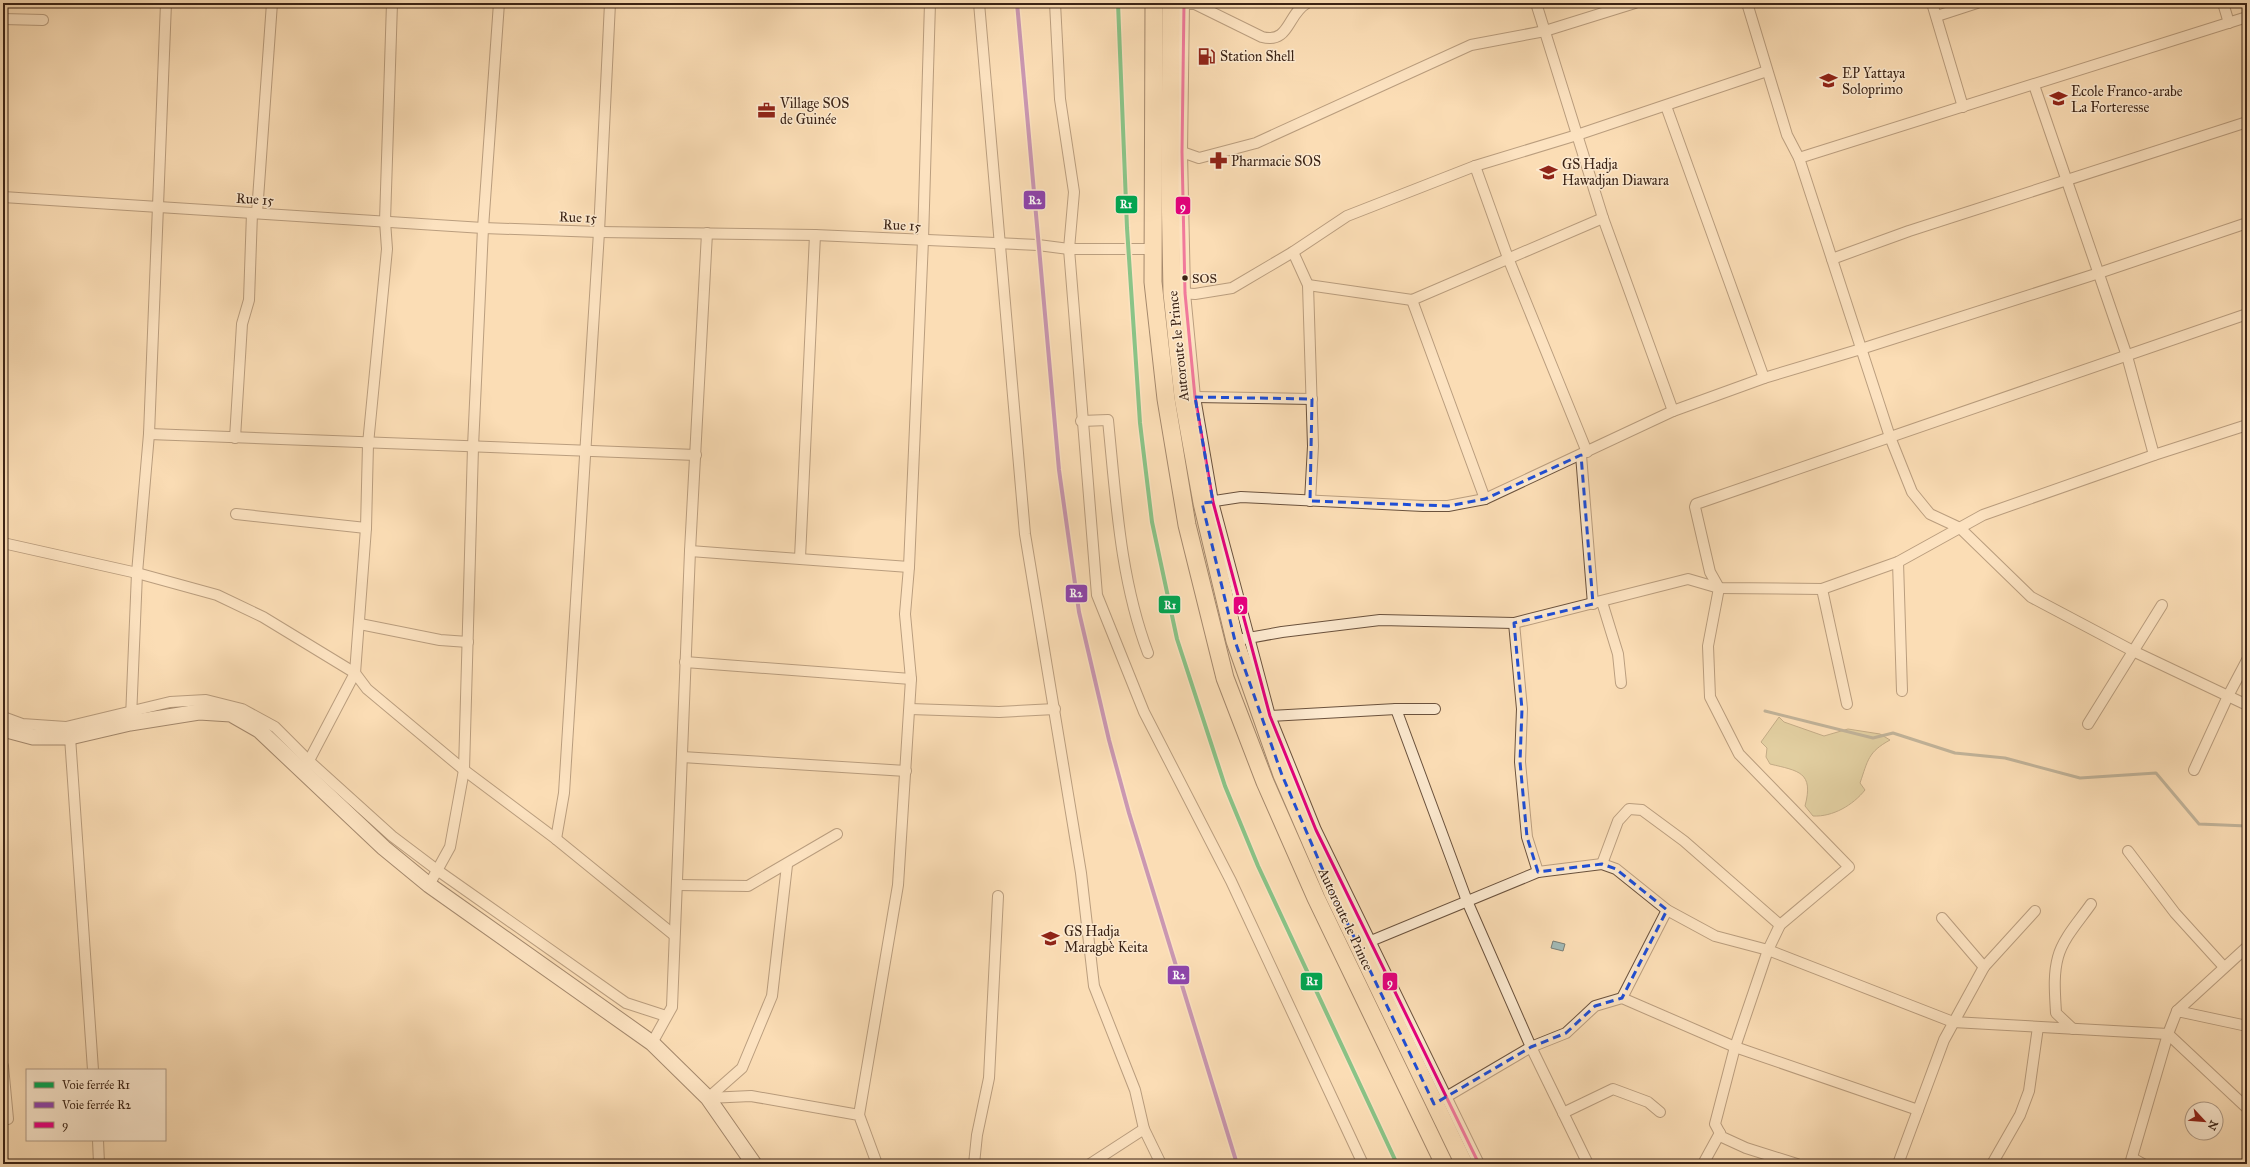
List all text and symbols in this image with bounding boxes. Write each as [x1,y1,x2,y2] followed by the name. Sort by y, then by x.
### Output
[1197,46,1217,66] fuel station icon: Station Shell
[1220,48,1295,65] place label: Station Shell
[1842,65,1905,98] place label: EP Yattaya Soloprimo
[1819,71,1839,91] school or university icon: EP Yattaya Soloprimo
[2071,83,2183,116] place label: Ecole Franco-arabe La Forteresse
[2048,89,2068,109] school or university icon: Ecole Franco-arabe La Forteresse
[779,95,849,128] place label: Village SOS de Guinée
[757,101,777,121] office icon: Village SOS de Guinée
[1208,151,1228,171] pharmacy icon: Pharmacie SOS
[1231,153,1321,170] place label: Pharmacie SOS
[1562,156,1669,189] place label: GS Hadja Hawadjan Diawara
[1539,162,1559,182] school or university icon: GS Hadja Hawadjan Diawara
[235,190,275,209] street label: Rue 15
[1023,190,1046,210] line badge: R2
[1028,194,1042,207] text: R2
[1115,195,1138,214] line badge: R1
[1175,196,1191,215] line badge: 9
[1120,198,1133,211] text: R1
[1180,200,1186,214] text: 9
[559,208,598,227] street label: Rue 15
[883,216,922,235] street label: Rue 15
[1192,271,1217,287] place label: SOS
[1180,273,1190,283] marker: SOS
[1164,290,1193,403] street label: Autoroute le Prince
[1065,584,1088,603] line badge: R2
[1069,587,1083,600] text: R2
[1158,595,1181,614] line badge: R1
[1233,596,1248,615] line badge: 9
[1164,599,1177,612] text: R1
[1238,600,1244,614] text: 9
[1314,864,1377,973] street label: Autoroute le Prince
[1064,923,1148,956] place label: GS Hadja Maragbè Keita
[1041,929,1061,949] school or university icon: GS Hadja Maragbè Keita
[1167,965,1190,985] line badge: R2
[1172,969,1186,982] text: R2
[1300,972,1323,991] line badge: R1
[1382,972,1398,991] line badge: 9
[1306,975,1319,988] text: R1
[1387,976,1393,990] text: 9
[26,1069,166,1141] legend
[61,1078,130,1092] text: Voie ferrée R1
[61,1098,131,1112] text: Voie ferrée R2
[2184,1101,2224,1141] north arrow
[62,1118,68,1132] text: 9
[2204,1118,2220,1133] text: N

